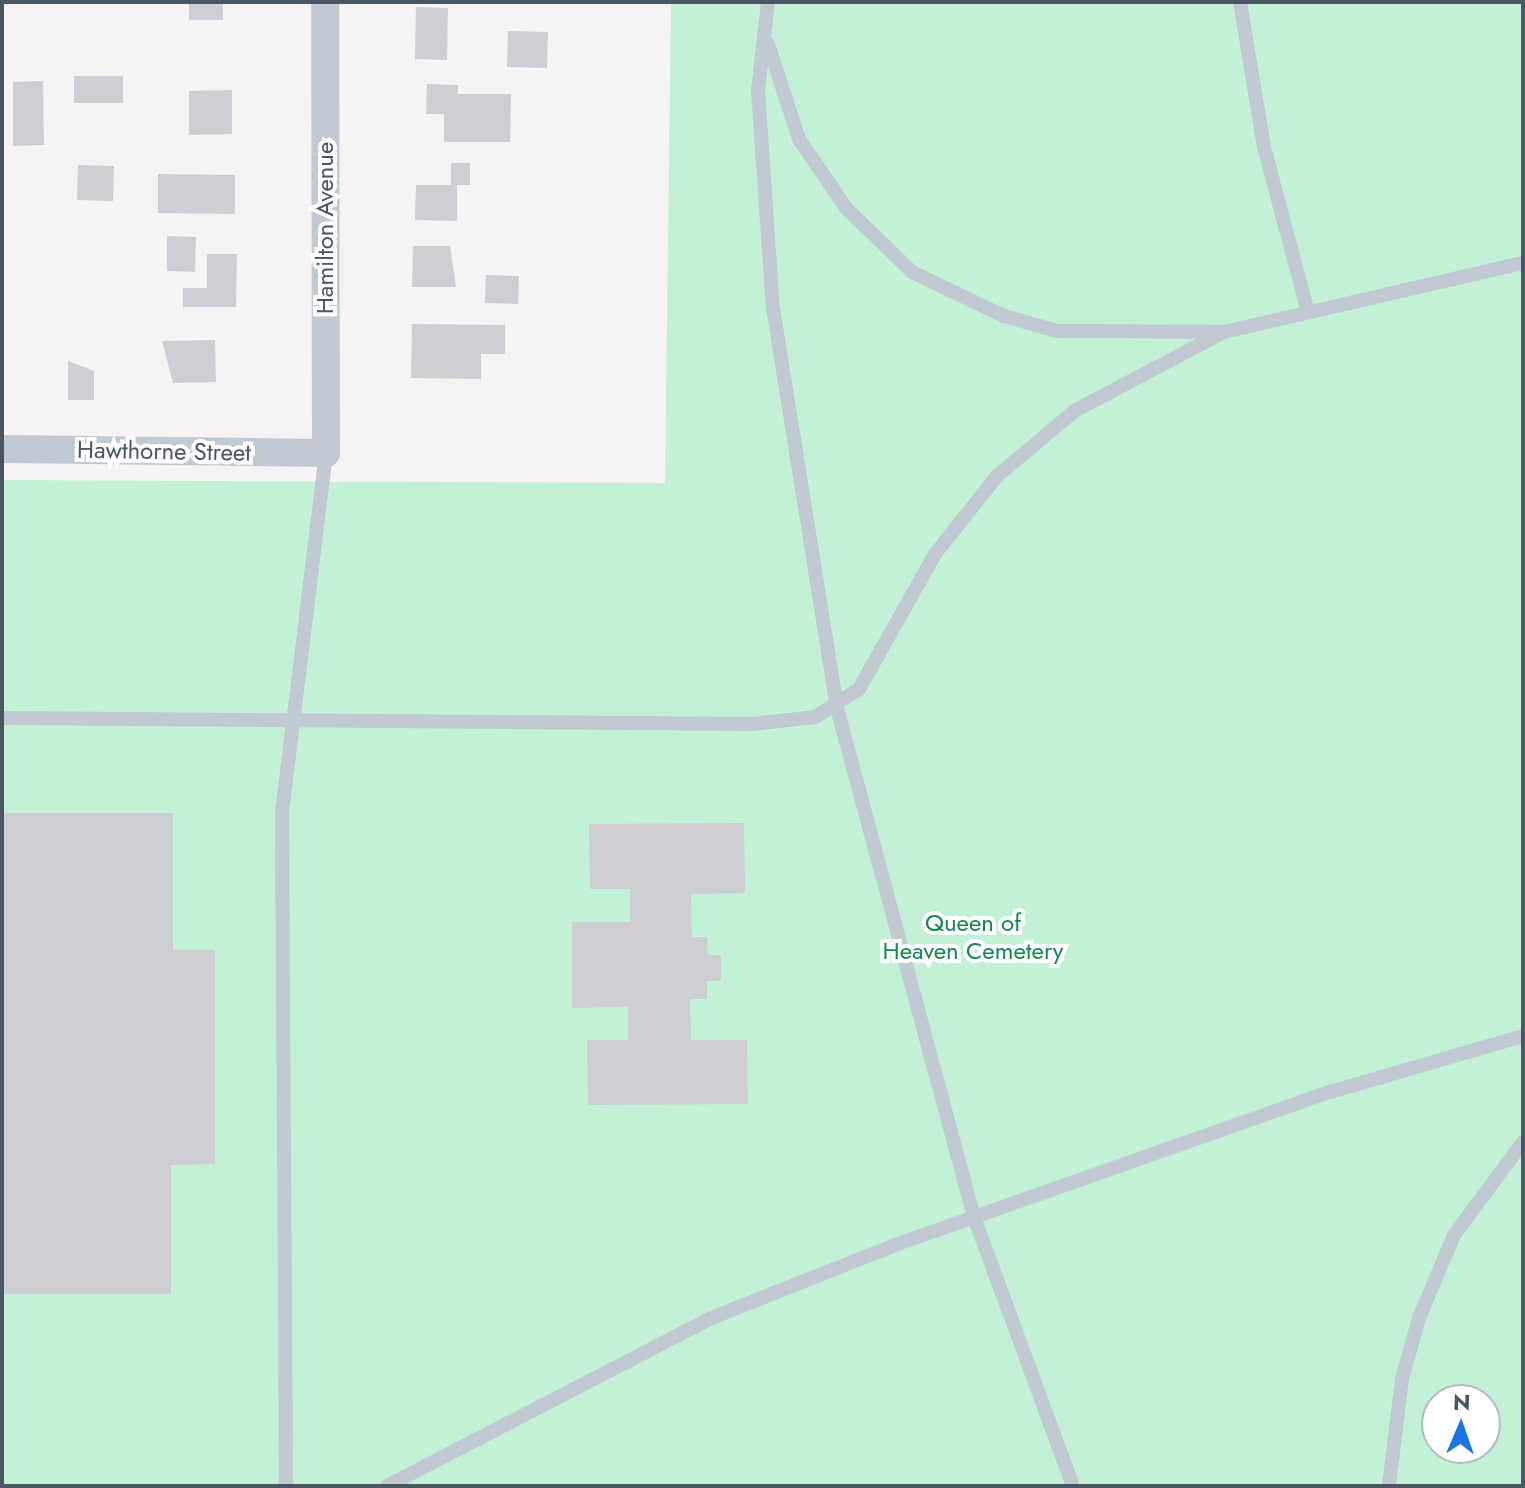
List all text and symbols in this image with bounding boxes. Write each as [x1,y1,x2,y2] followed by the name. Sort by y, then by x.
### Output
[311,142,339,314] street label: Hamilton Avenue
[77,435,251,467] street label: Hawthorne Street
[883,909,1063,965] park label: Queen of Heaven Cemetery
[1421,1384,1501,1464] north arrow
[1452,1386,1471,1418] text: N

